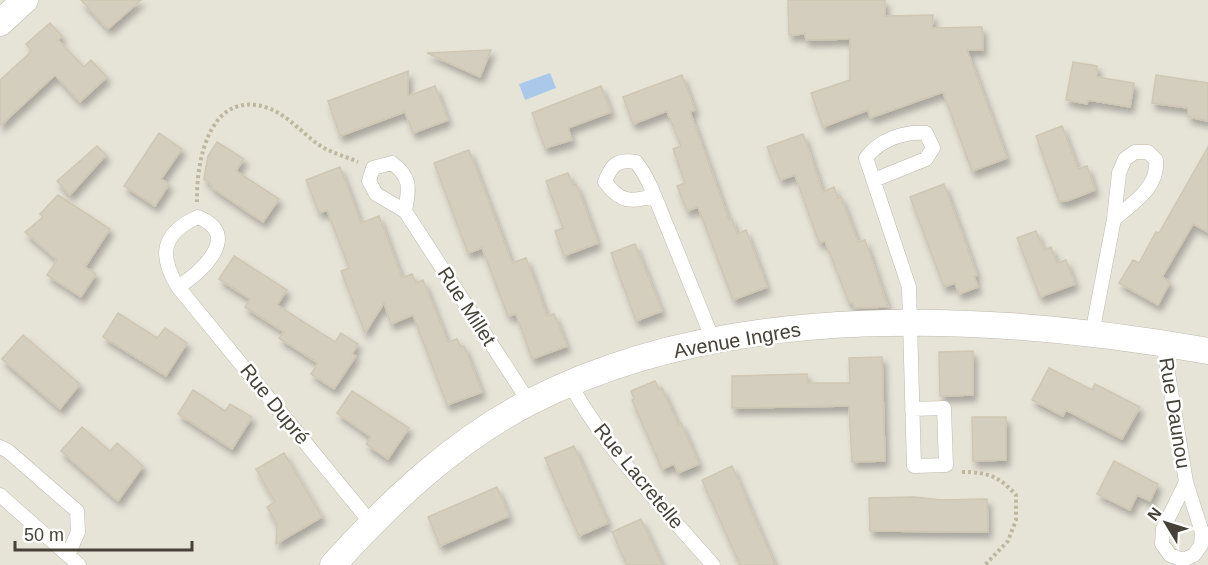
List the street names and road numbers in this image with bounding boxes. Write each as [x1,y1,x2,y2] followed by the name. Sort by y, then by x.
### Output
[434,263,501,350] street label: Rue Millet
[672,318,802,362] street label: Avenue Ingres
[1155,356,1195,470] street label: Rue Daunou
[236,359,314,449] street label: Rue Dupré
[590,419,688,533] street label: Rue Lacretelle

